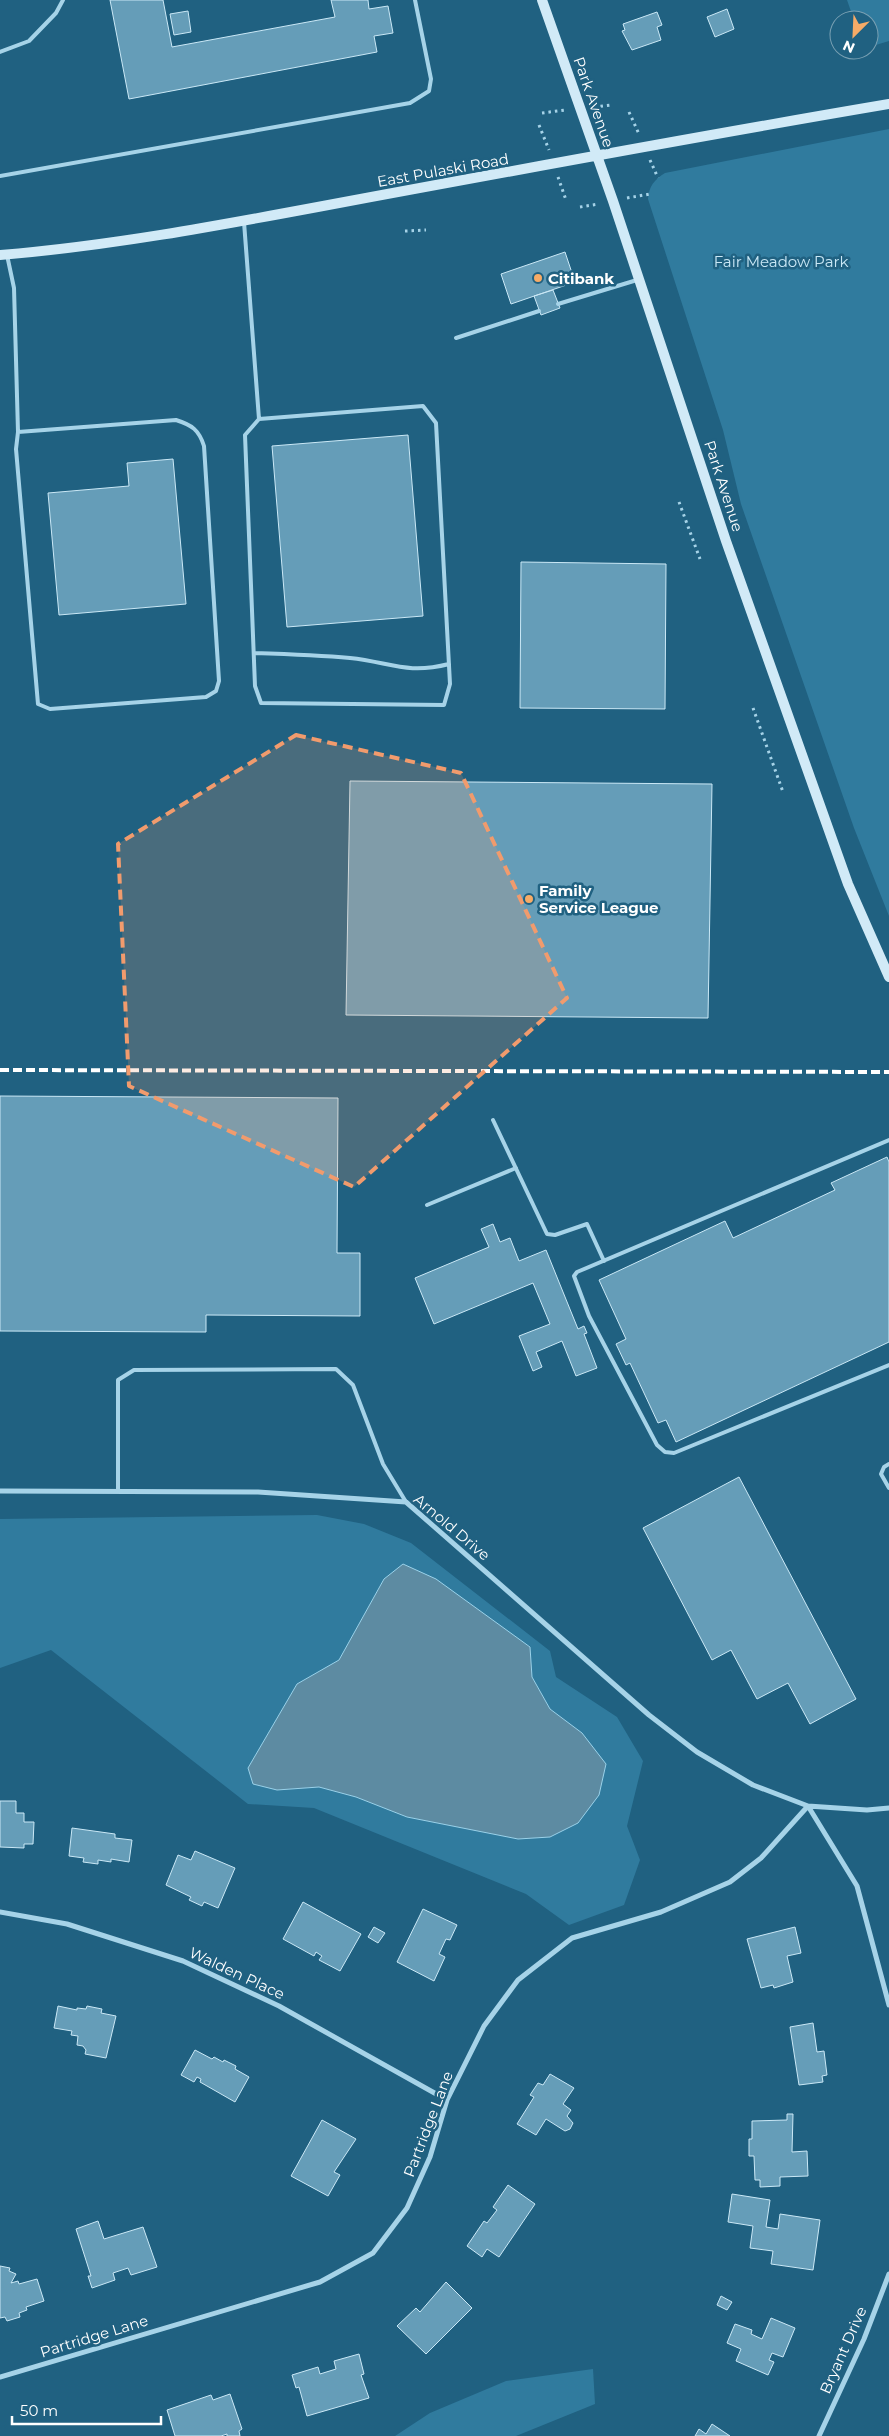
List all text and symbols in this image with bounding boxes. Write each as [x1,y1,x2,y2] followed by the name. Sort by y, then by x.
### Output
[829,10,879,60] north arrow
[840,36,858,57] text: N
[570,54,618,150] street label: Park Avenue
[376,149,510,191] street label: East Pulaski Road
[714,252,848,271] park label: Fair Meadow Park
[548,269,614,288] place label: Citibank
[532,272,544,284] marker: Citibank
[700,438,748,534] street label: Park Avenue
[539,881,659,917] place label: Family Service League
[523,893,535,905] marker: Family Service League
[410,1490,494,1564] street label: Arnold Drive
[186,1943,288,2003] street label: Walden Place
[399,2068,457,2180] street label: Partridge Lane
[815,2303,871,2397] street label: Bryant Drive
[38,2311,150,2361] street label: Partridge Lane
[12,2394,161,2426] scale bar
[20,2401,58,2420] text: 50 m

